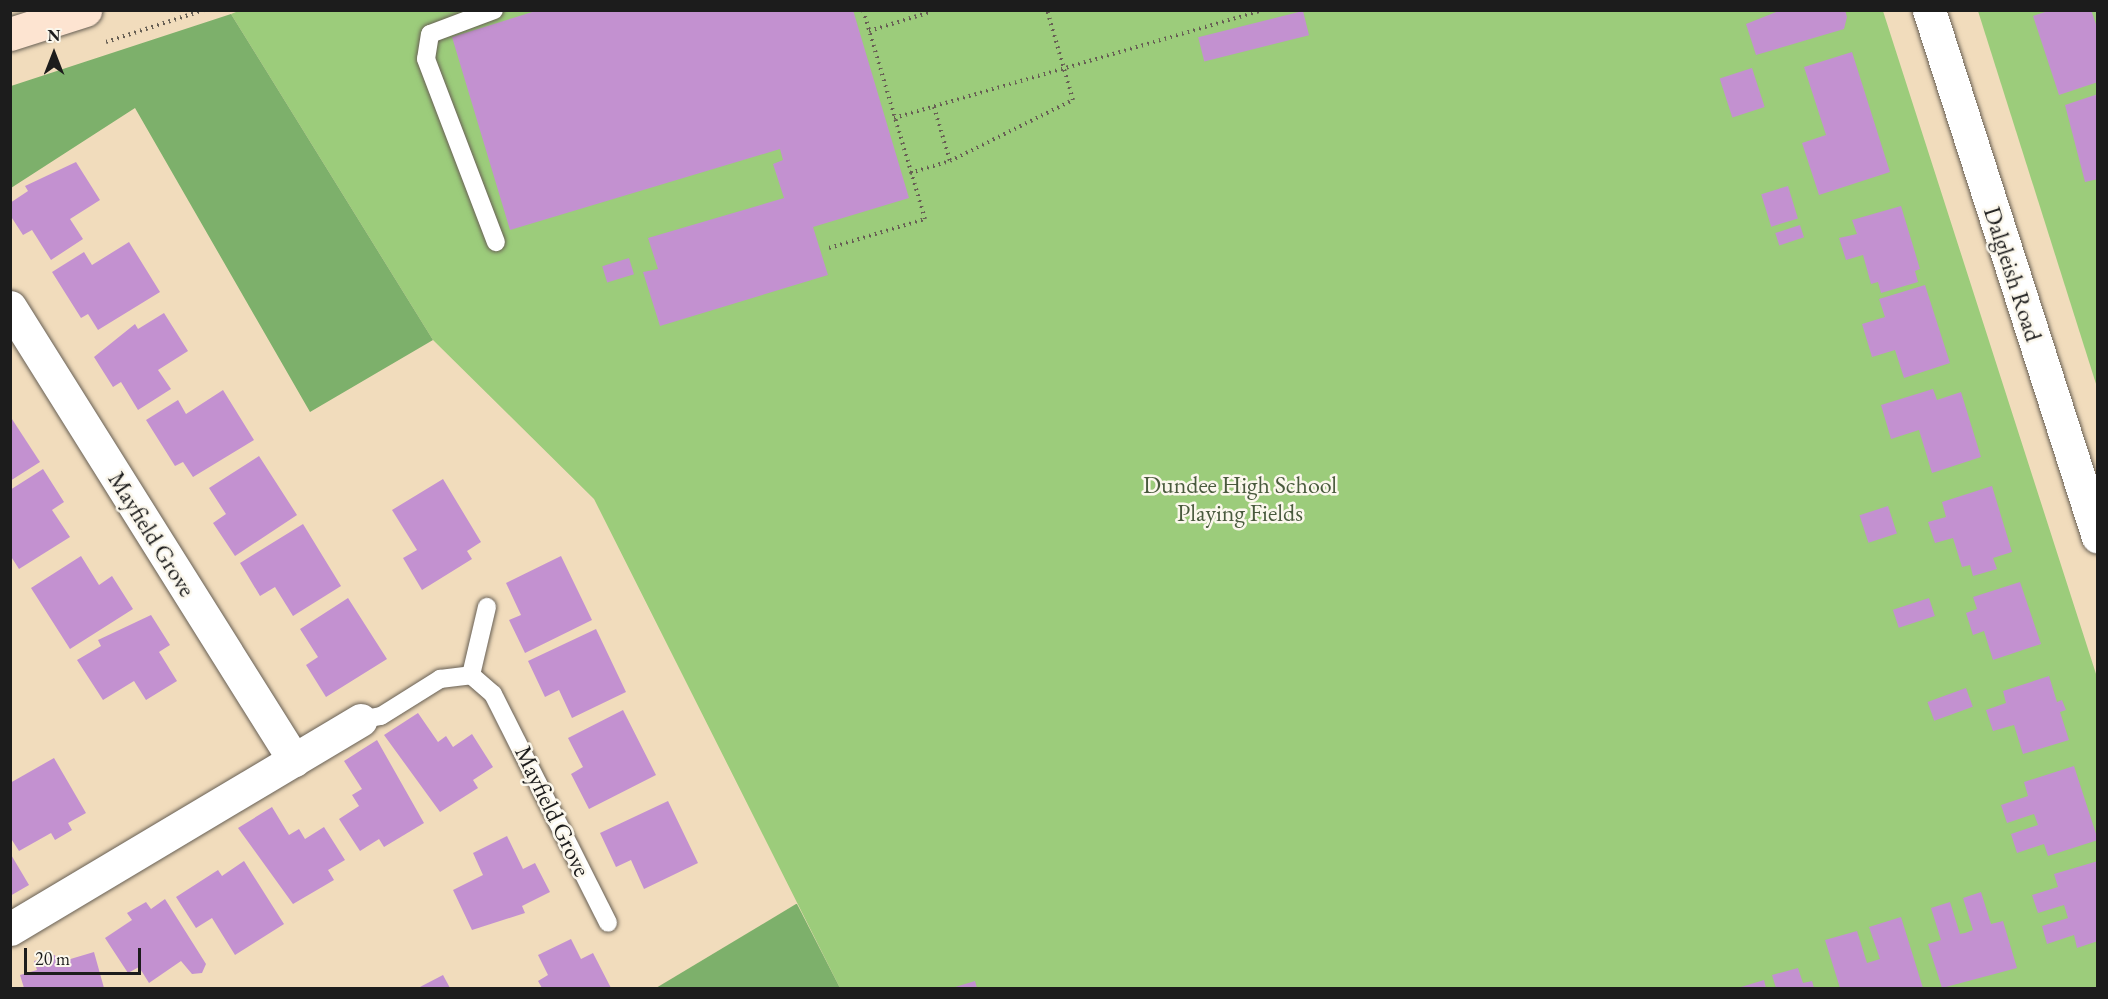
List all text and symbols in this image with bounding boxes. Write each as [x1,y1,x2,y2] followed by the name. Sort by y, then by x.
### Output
[24,24,84,84] north arrow
[48,25,60,46] text: N
[1978,203,2048,345] street label: Dalgleish Road
[102,466,202,602] street label: Mayfield Grove
[1143,471,1337,527] park label: Dundee High School Playing Fields
[509,741,597,881] street label: Mayfield Grove
[27,936,144,974] scale bar
[35,947,70,970] text: 20 m

